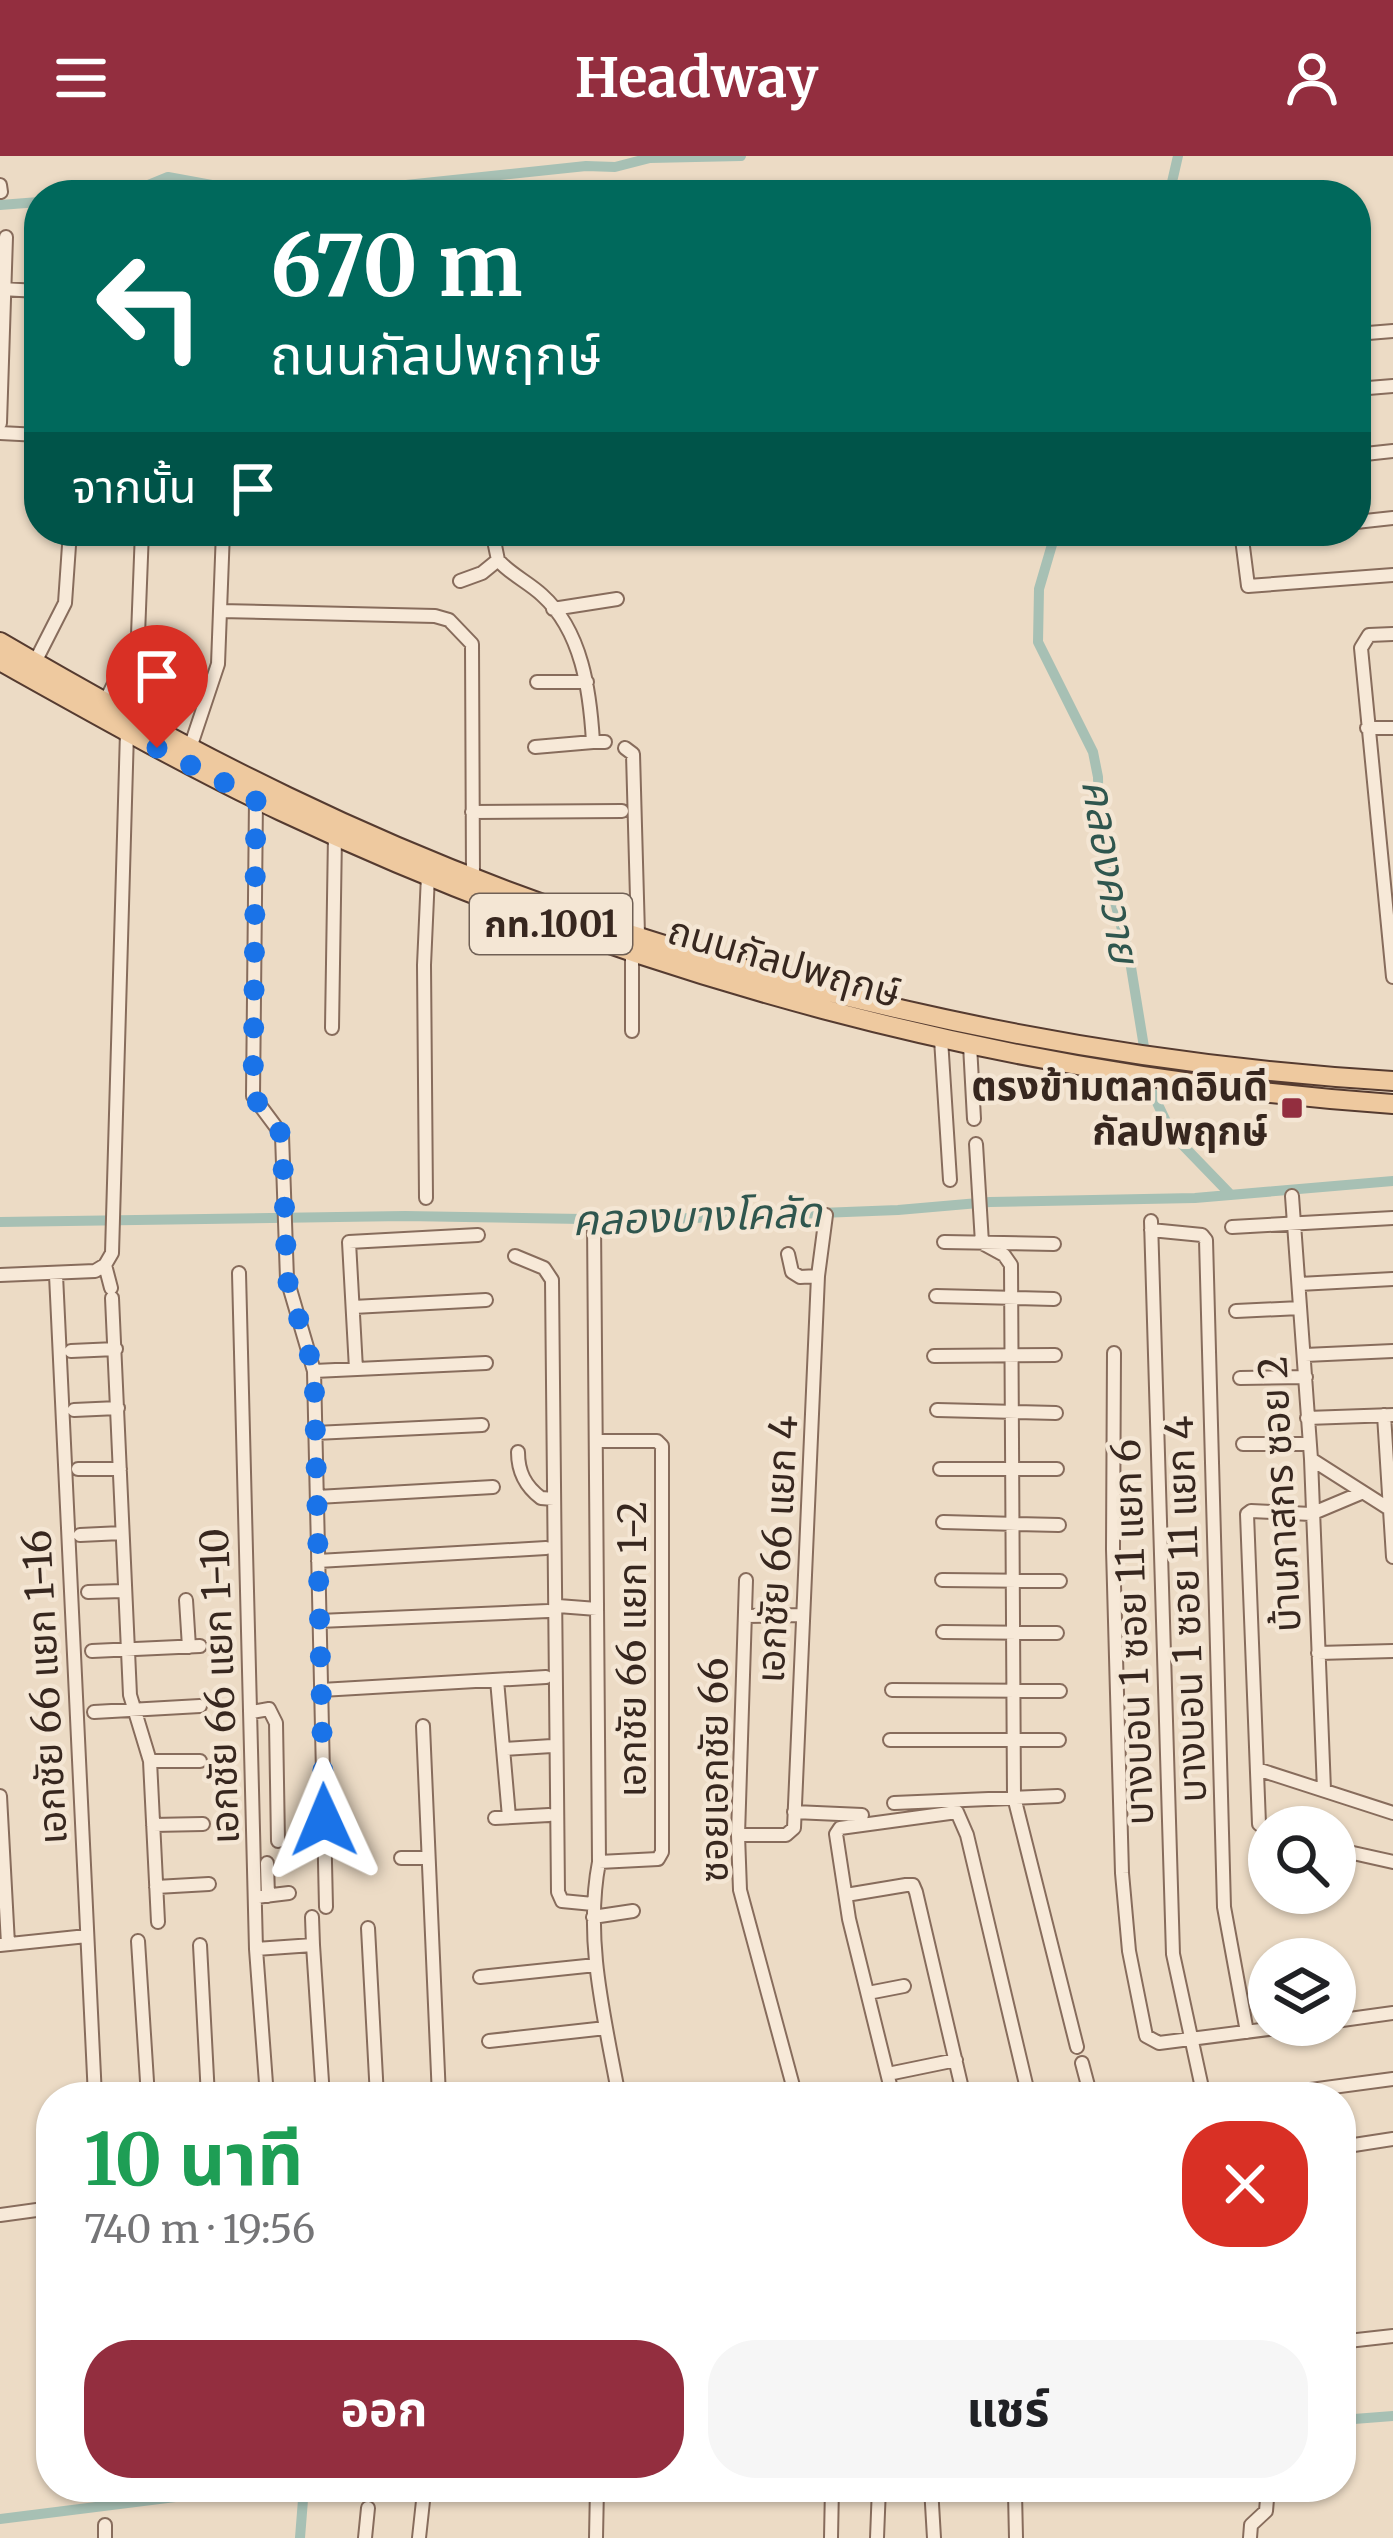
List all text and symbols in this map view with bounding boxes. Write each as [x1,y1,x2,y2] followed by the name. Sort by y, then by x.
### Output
[575,44,818,112] text: Headway
[48,45,114,111] icon: menu
[1279,45,1345,111] icon: person
[270,213,522,319] text: 670 m
[72,228,228,384] icon: left
[270,321,602,389] text: ถนนกัลปพฤกษ์
[220,456,286,522] icon: arrive
[72,459,196,515] text: จากนั้น
[106,625,208,748] pin
[124,643,190,709] icon: arrive
[1071,776,1152,969] water label: คลองควาย
[470,894,632,954] road number: กท.1001
[662,905,906,1019] street label: ถนนกัลปพฤกษ์
[971,1062,1268,1156] place label: ตรงข้ามตลาดอินดี กัลปพฤกษ์
[1279,1095,1305,1121] marker: ตรงข้ามตลาดอินดี กัลปพฤกษ์
[571,1186,824,1246] water label: คลองบางโคลัด
[1248,1355,1312,1633] street label: บ้านภาสกร ซอย 2
[746,1414,808,1684] street label: เอกชัย 66 แยก 4
[1155,1415,1217,1803] street label: บางบอน 1 ซอย 11 แยก 4
[1102,1438,1164,1826] street label: บางบอน 1 ซอย 11 แยก 6
[608,1501,657,1797] street label: เอกชัย 66 แยก 1-2
[190,1527,250,1845] street label: เอกชัย 66 แยก 1-10
[12,1529,78,1845] street label: เอกชัย 66 แยก 1-16
[690,1657,739,1883] street label: ซอยเอกชัย 66
[261,1757,387,1883] position arrow
[1248,1806,1356,2046] map controls
[1248,1806,1356,1914] button: search
[1248,1938,1356,2046] button: layers
[84,2114,303,2205] text: 10 นาที
[1182,2121,1308,2247] button: close
[84,2205,315,2254] text: 740 m · 19:56
[84,2340,684,2478] button: ออก
[708,2340,1308,2478] button: แชร์

